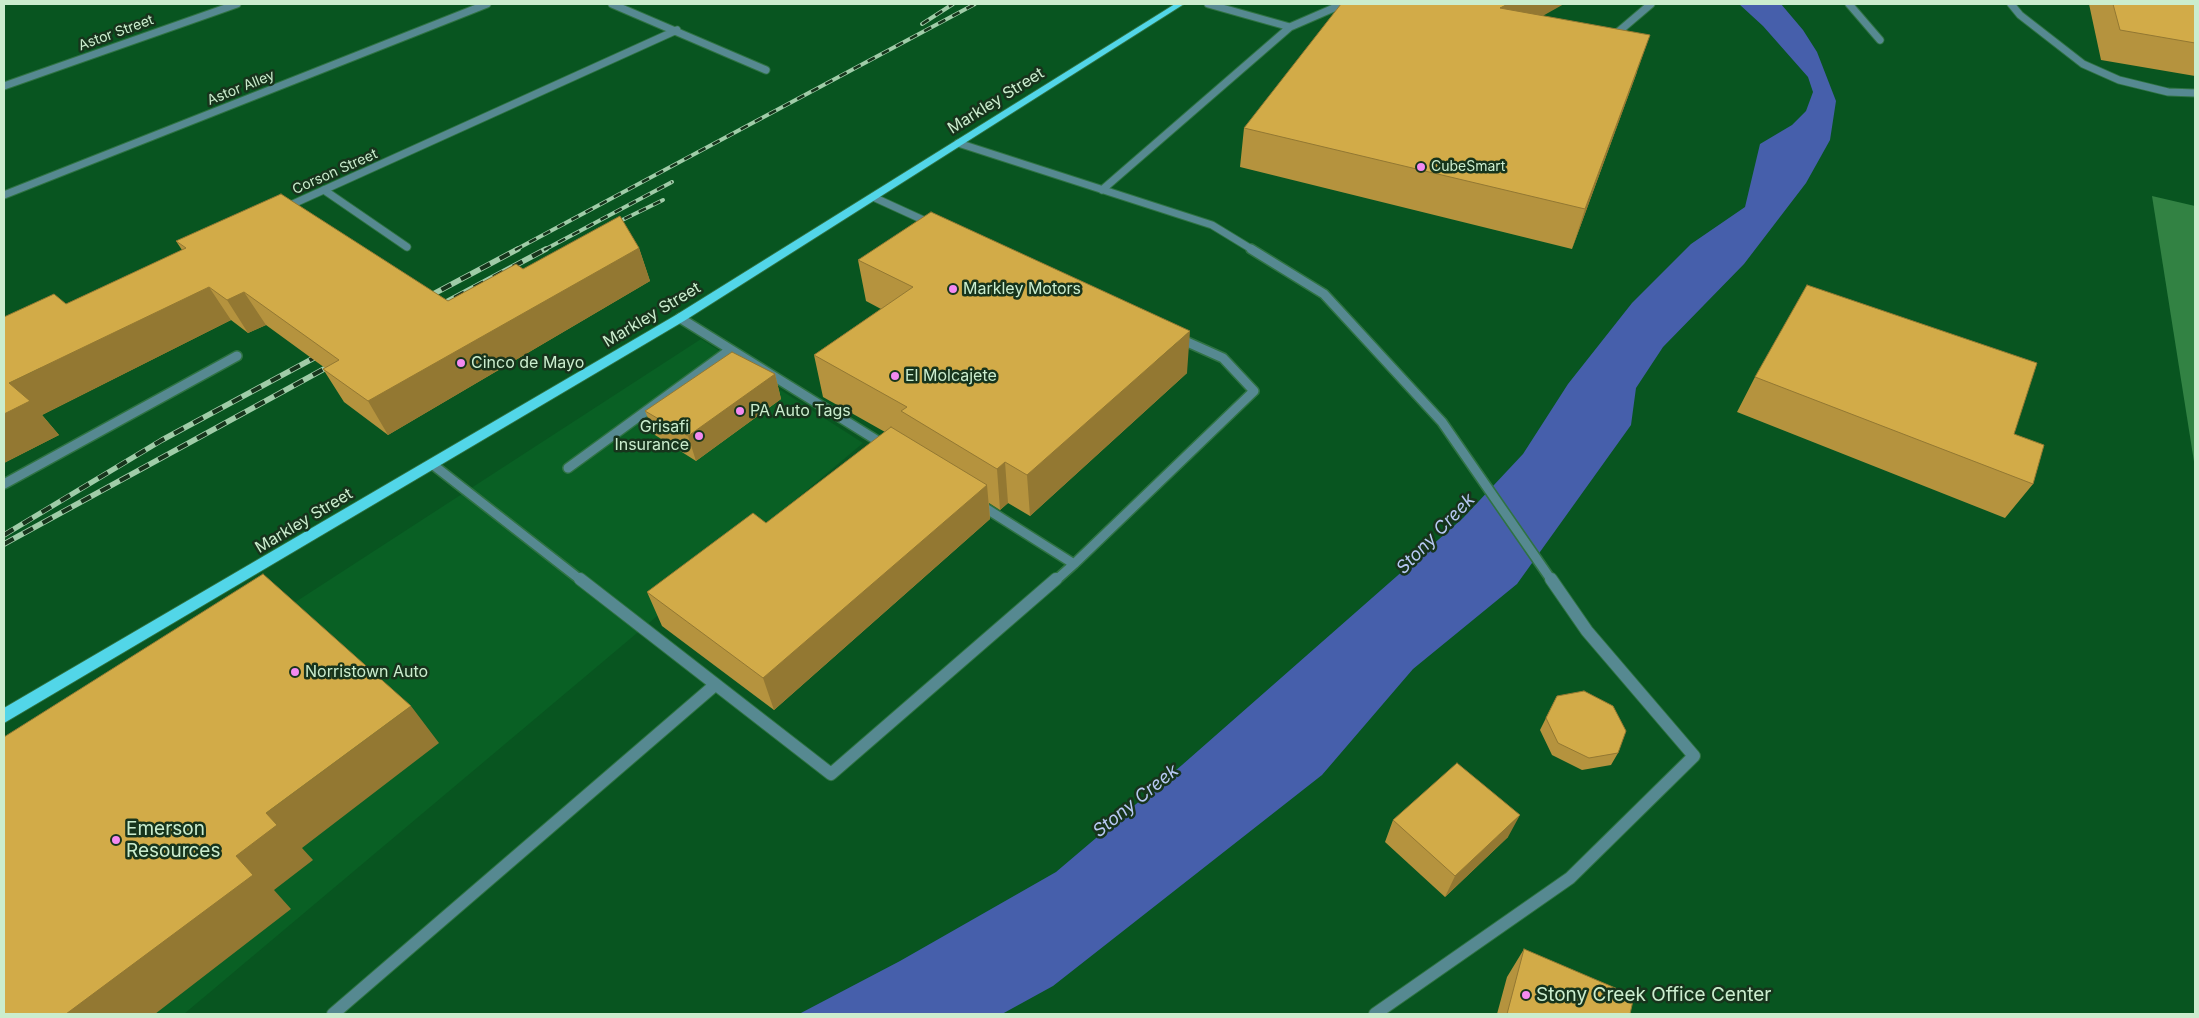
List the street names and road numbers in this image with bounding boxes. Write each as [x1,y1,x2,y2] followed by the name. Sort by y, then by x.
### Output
[76,12,156,54] street label: Astor Street
[944,64,1048,138] street label: Markley Street
[205,67,277,109] street label: Astor Alley
[290,146,380,198] street label: Corson Street
[600,278,704,352] street label: Markley Street
[252,484,356,558] street label: Markley Street

